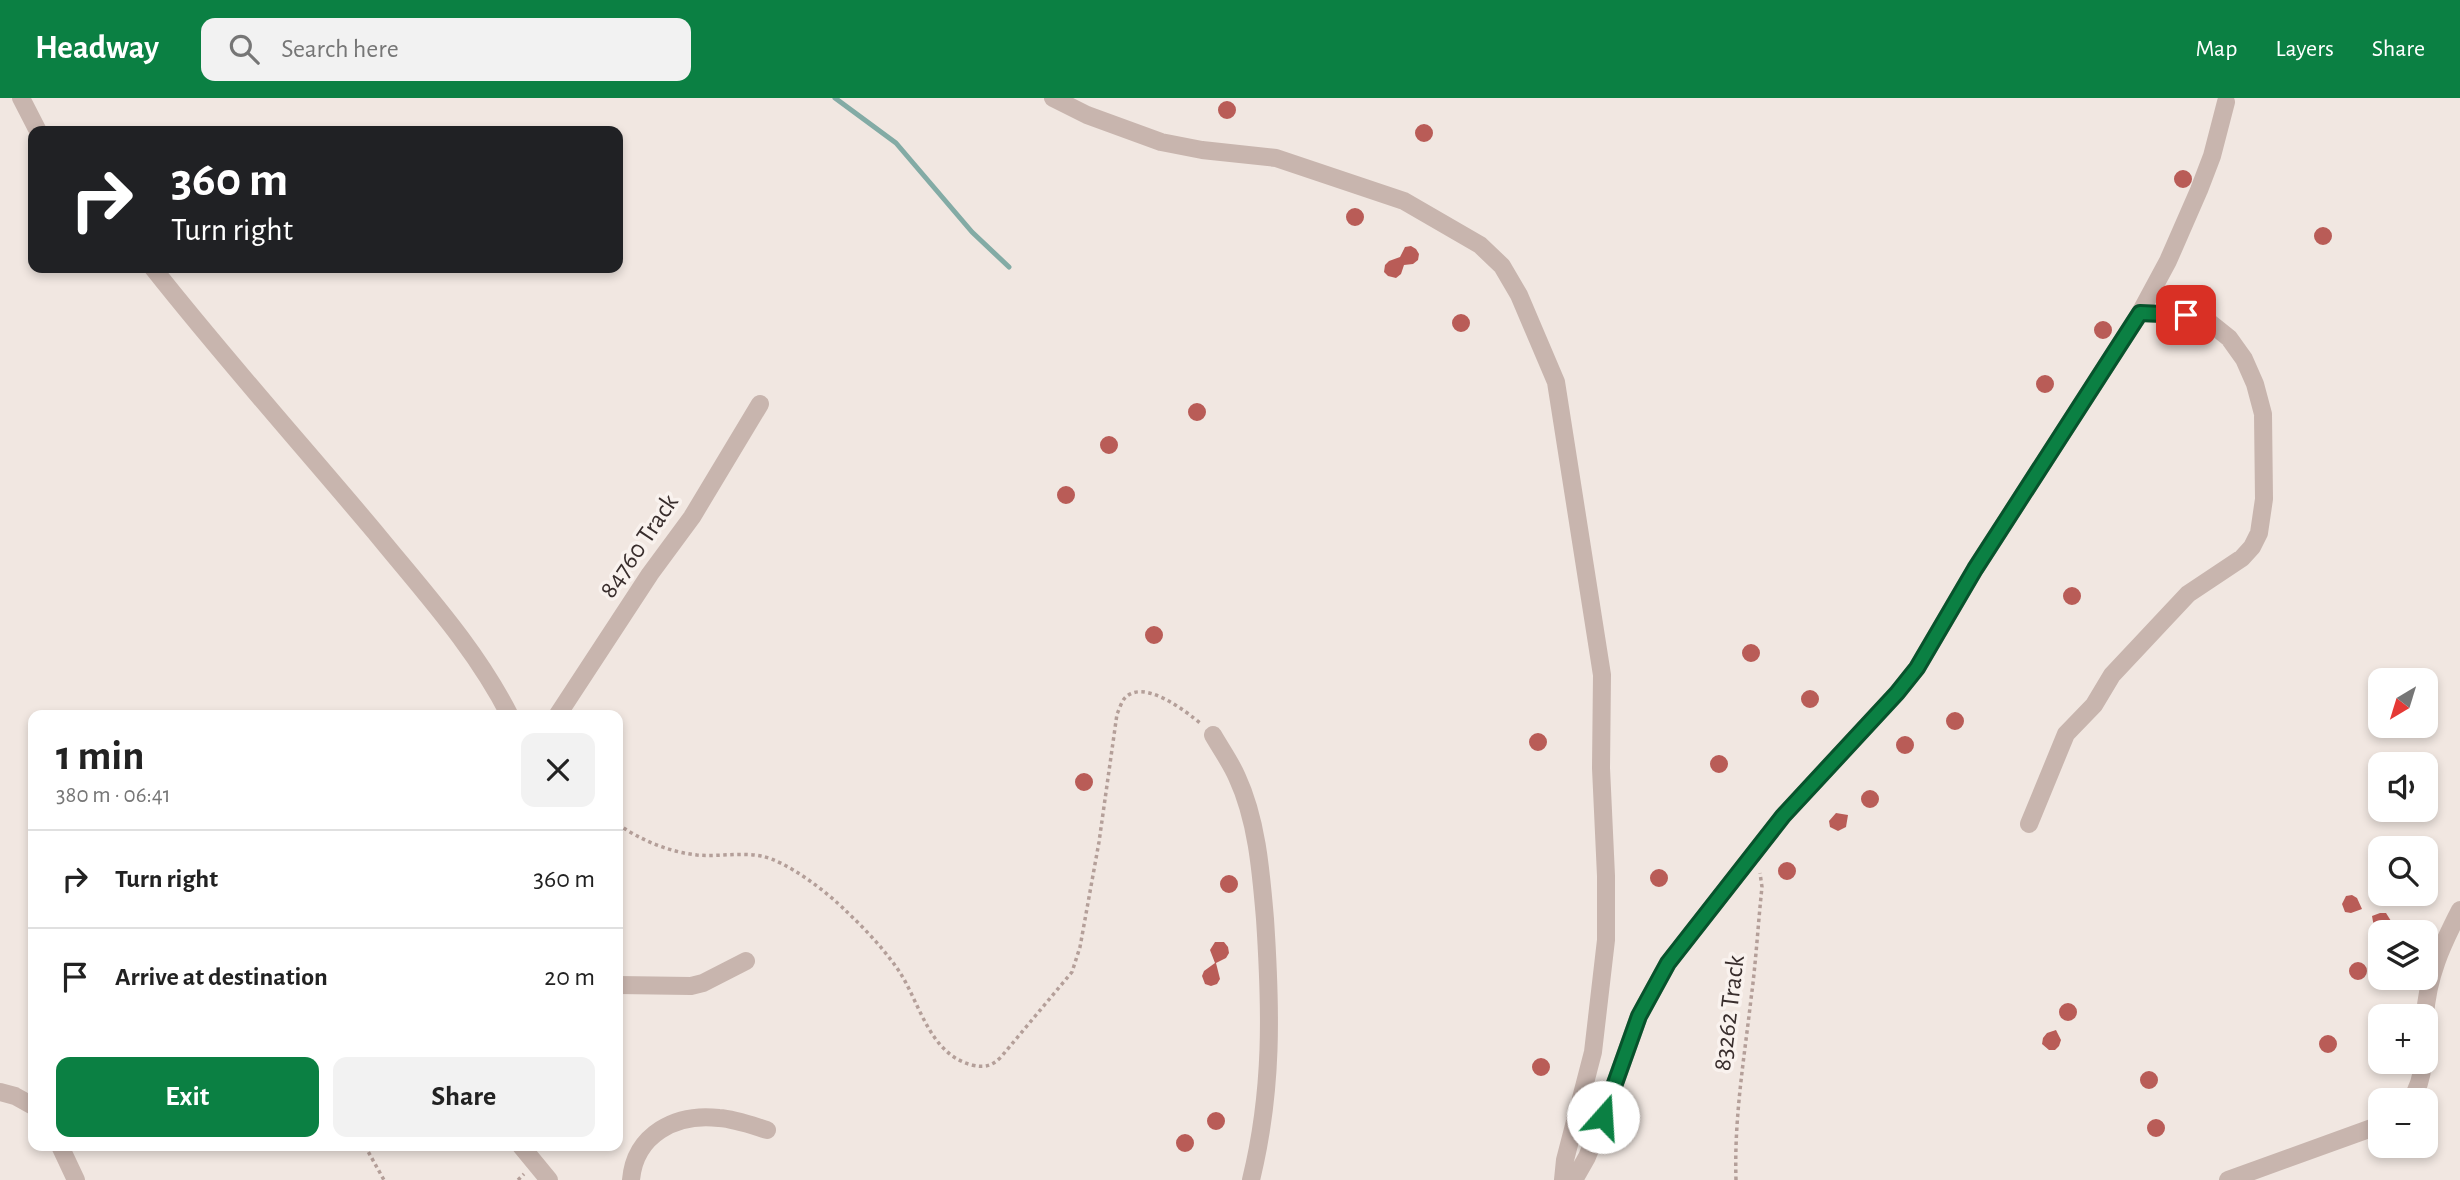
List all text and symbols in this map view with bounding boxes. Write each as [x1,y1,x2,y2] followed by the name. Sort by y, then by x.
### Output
[201,18,691,81] search box
[225,30,263,68] icon: search
[35,32,159,65] text: Headway
[281,36,399,62] text: Search here
[2195,37,2237,61] text: Map
[2275,37,2334,61] text: Layers
[2372,37,2425,61] text: Share
[56,154,147,245] icon: right
[171,156,288,205] text: 360 m
[171,214,293,246] text: Turn right
[2156,285,2216,345] pin
[2167,296,2205,334] icon: arrive
[595,489,683,603] street label: 84760 Track
[2368,668,2438,738] north arrow
[2368,668,2438,1158] map controls
[521,733,595,807] button: close
[56,735,145,777] text: 1 min
[2368,752,2438,822] button: sound
[56,784,171,807] text: 380 m · 06:41
[2368,836,2438,906] button: search
[56,860,94,898] icon: right
[115,866,218,892] text: Turn right
[533,866,595,892] text: 360 m
[2368,920,2438,990] button: layers
[1709,954,1749,1072] street label: 83262 Track
[56,958,94,996] icon: arrive
[115,964,328,990] text: Arrive at destination
[544,964,595,990] text: 20 m
[2368,1004,2438,1074] button: +
[56,1057,319,1137] button: Exit
[333,1057,595,1137] button: Share
[1566,1080,1640,1154] position arrow
[2368,1088,2438,1158] button: −

